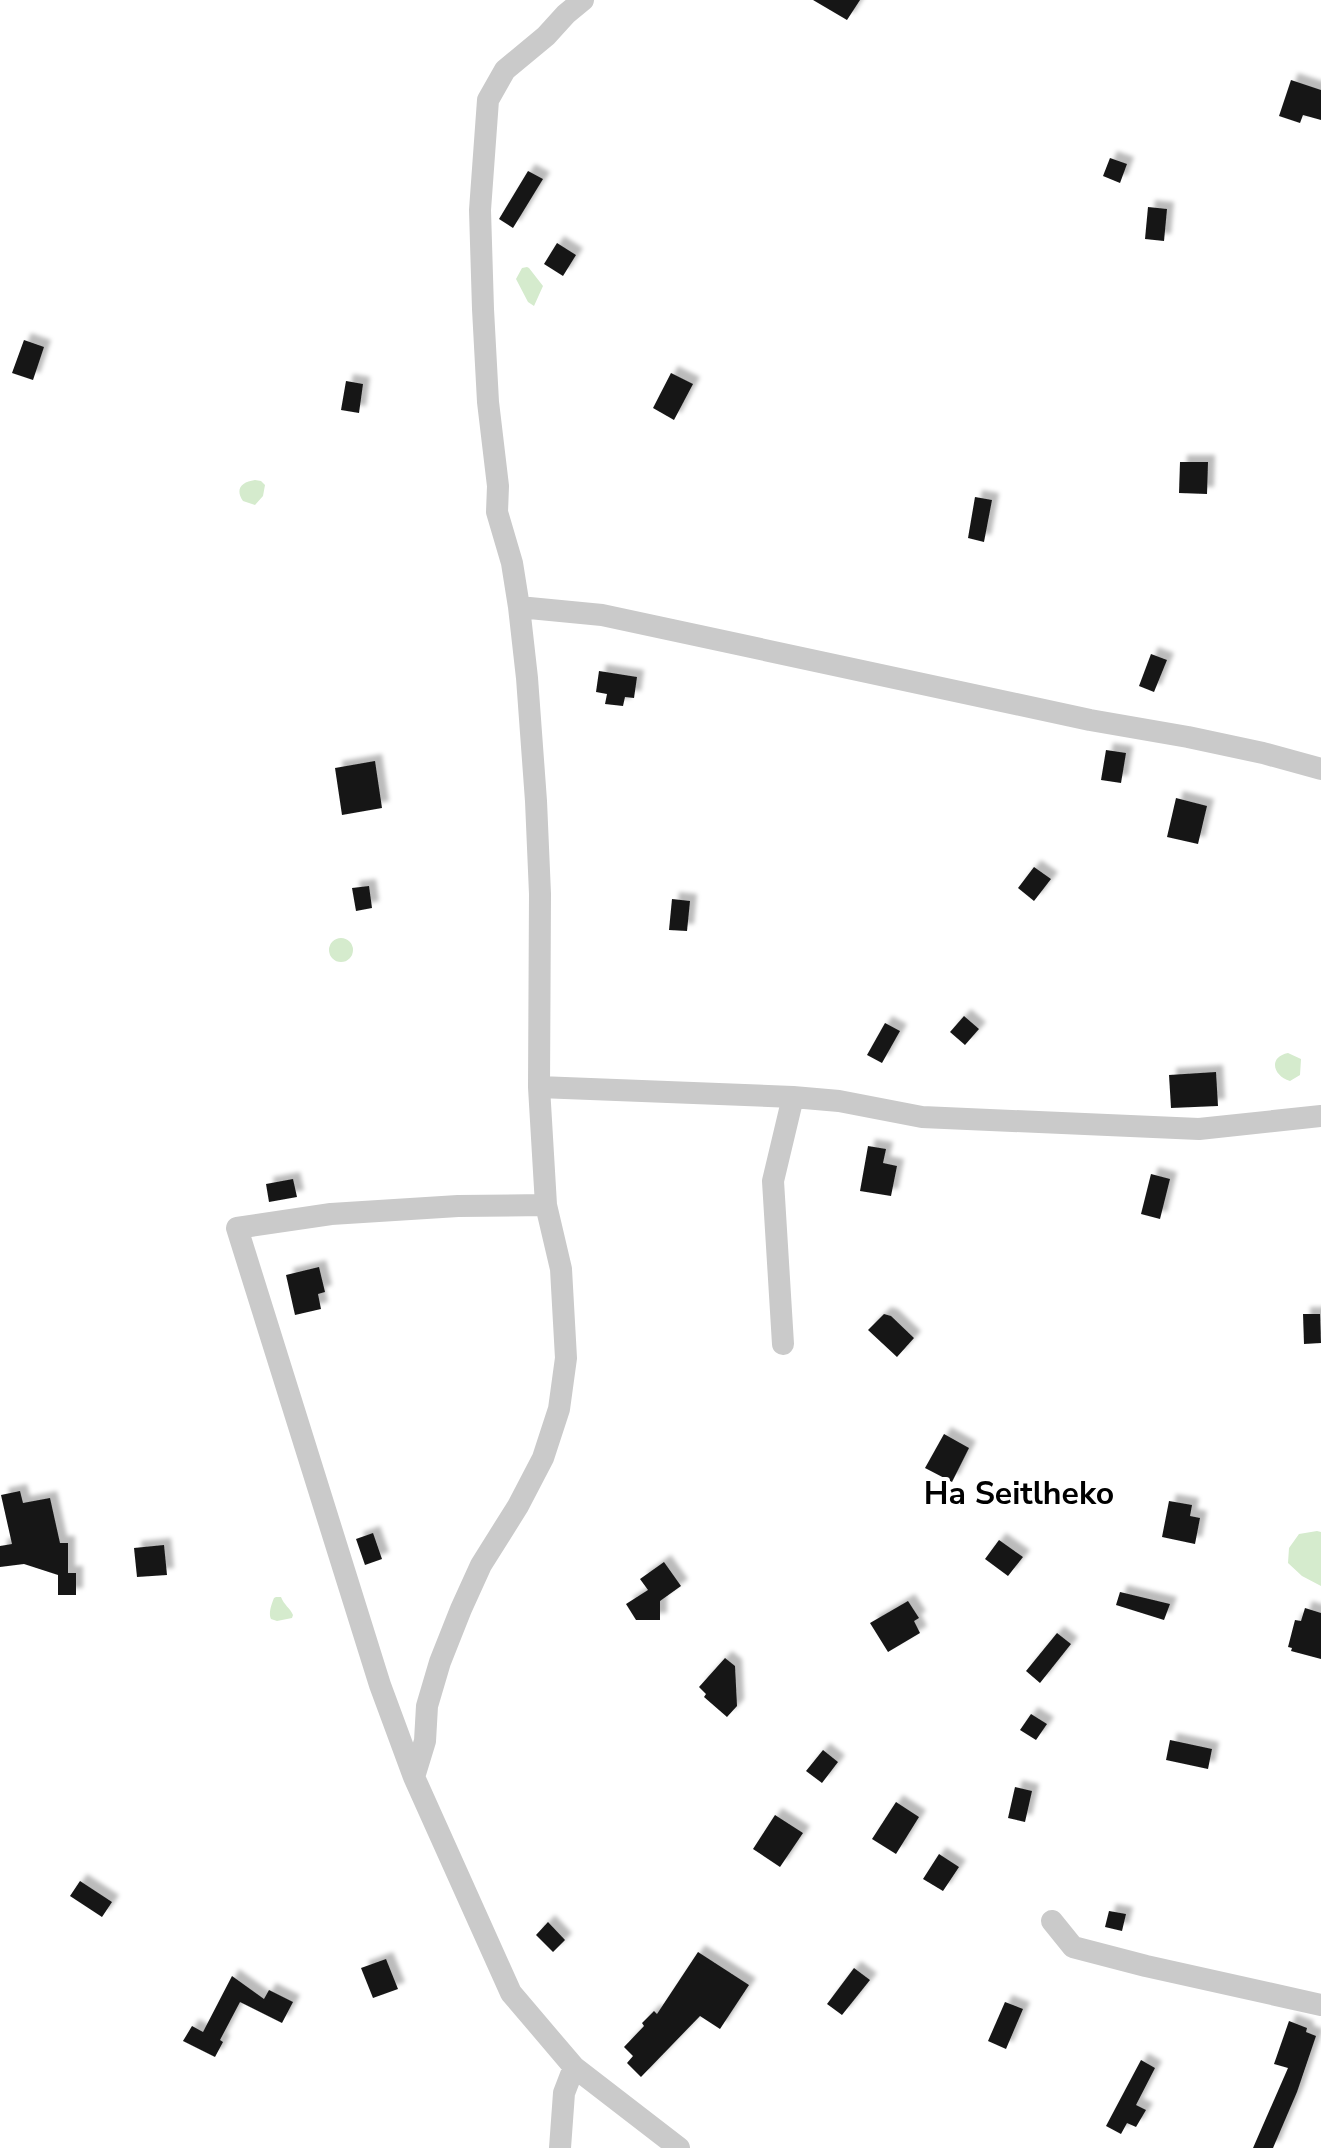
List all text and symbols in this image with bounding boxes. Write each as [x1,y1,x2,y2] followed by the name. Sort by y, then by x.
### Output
[924,1472,1114,1515] district label: Ha Seitlheko

